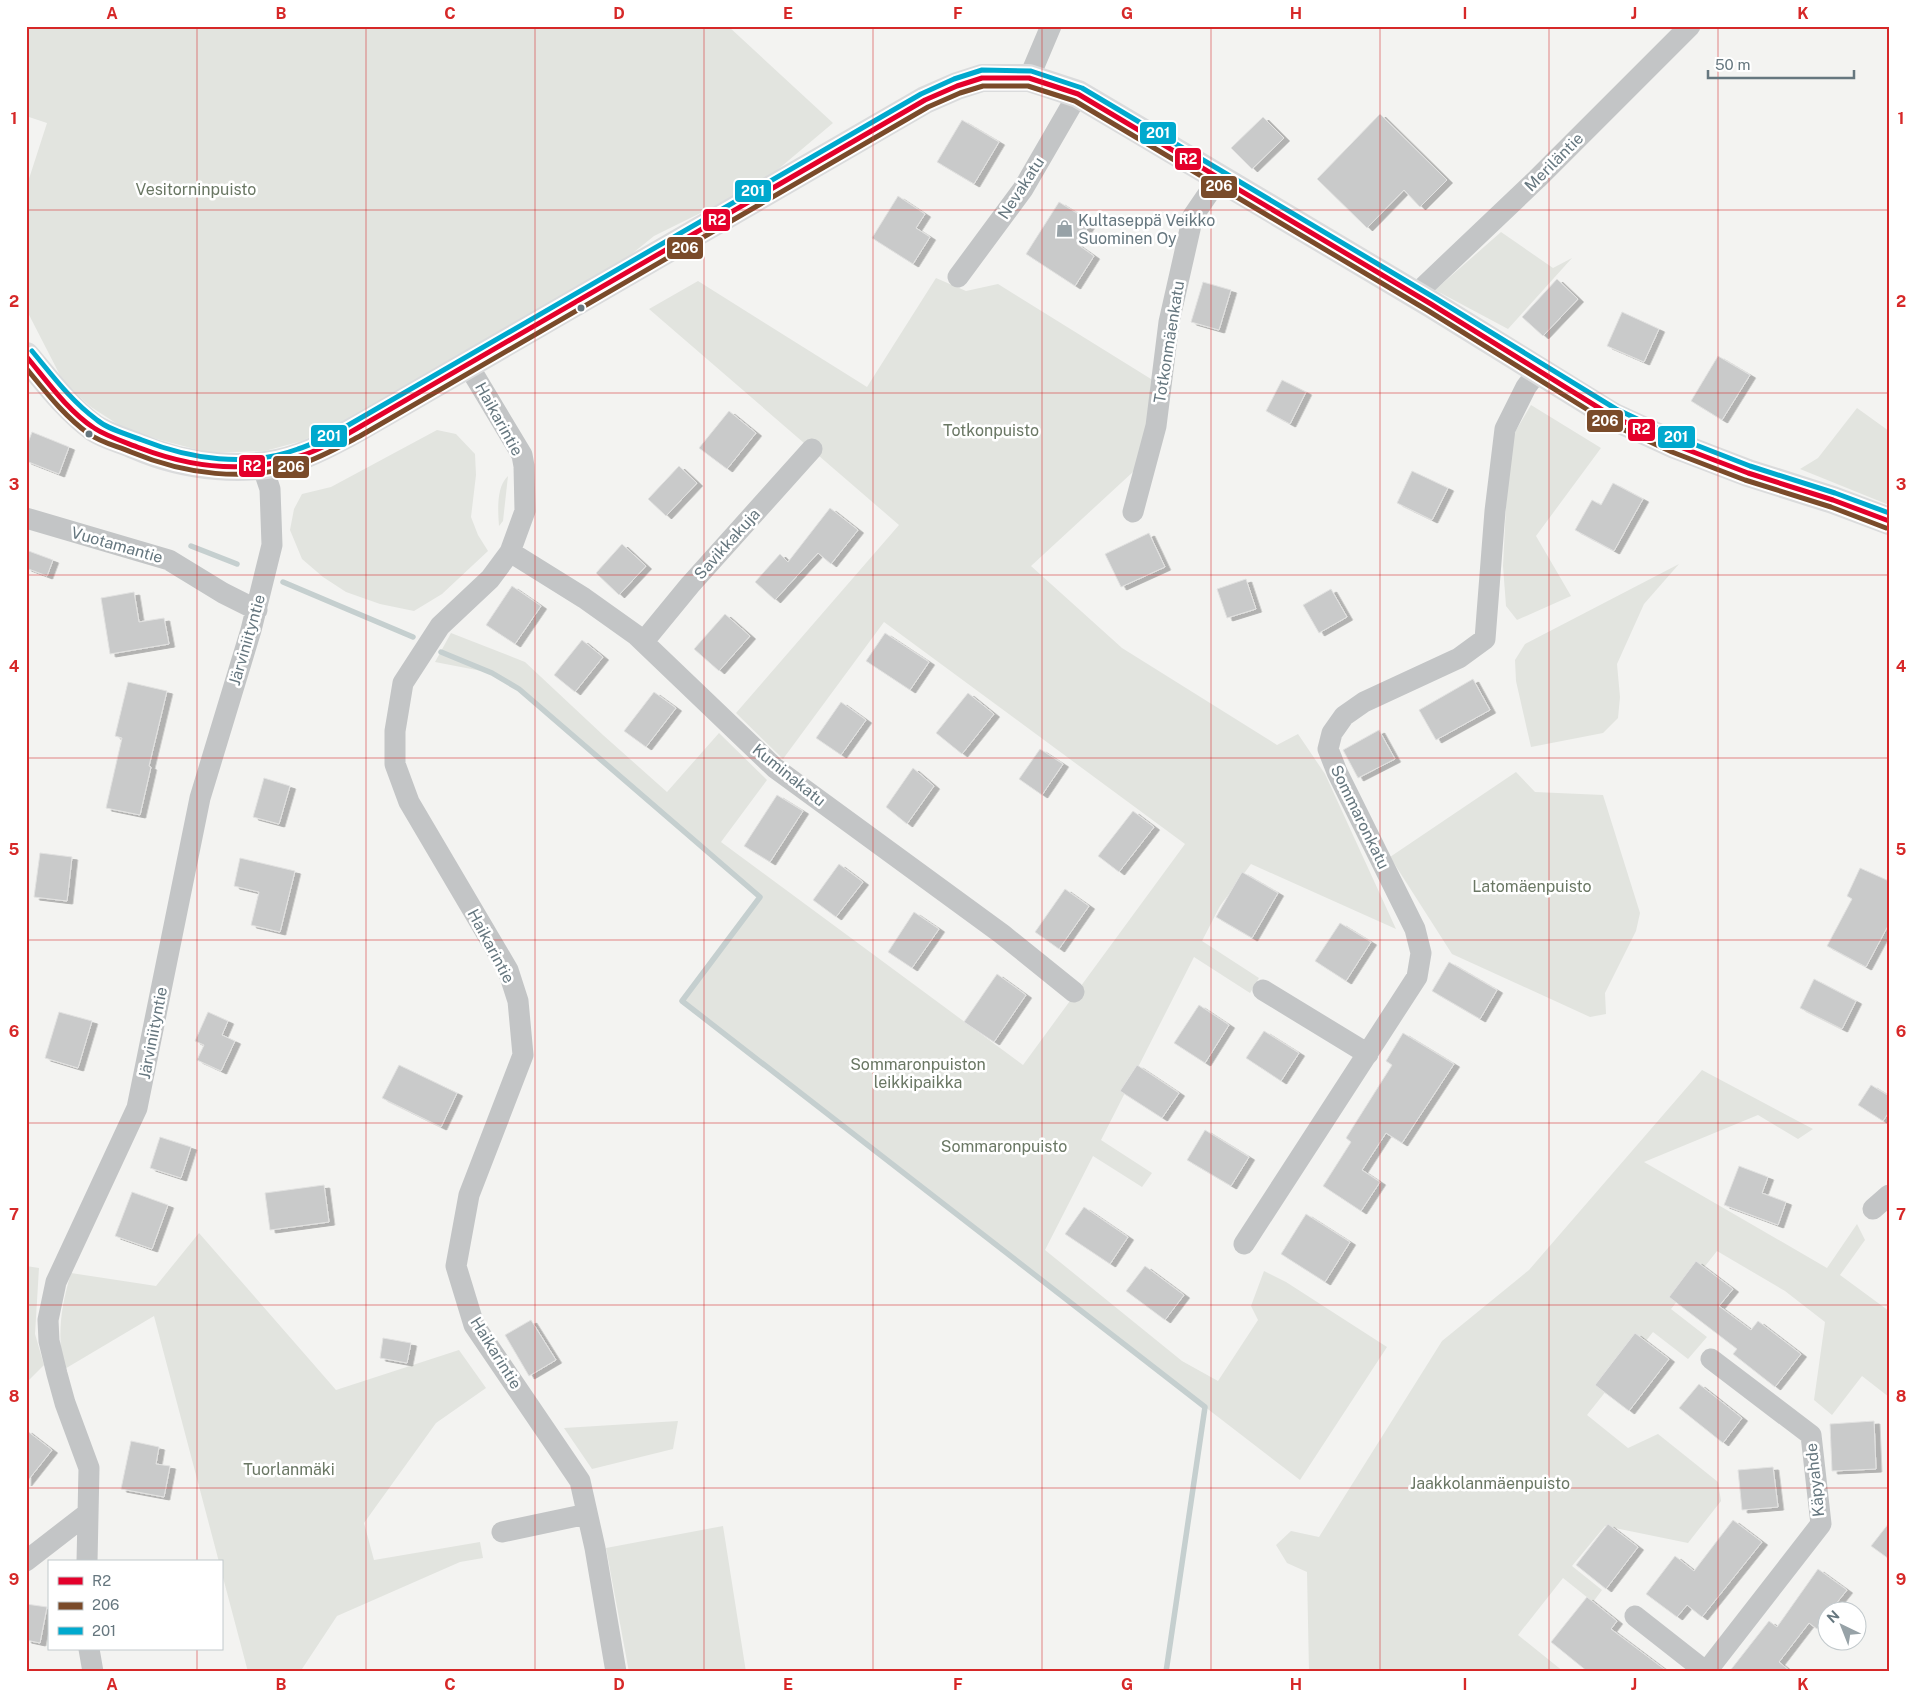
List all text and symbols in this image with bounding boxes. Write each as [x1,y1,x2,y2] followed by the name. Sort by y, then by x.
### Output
[106,4,118,23] text: A
[276,4,287,23] text: B
[444,4,456,23] text: C
[613,4,625,23] text: D
[783,4,793,23] text: E
[953,4,963,23] text: F
[1121,4,1133,23] text: G
[1290,4,1302,23] text: H
[1463,4,1467,23] text: I
[1631,4,1637,23] text: J
[1797,4,1809,23] text: K
[1708,48,1854,80] scale bar
[1715,56,1750,73] text: 50 m
[11,109,17,128] text: 1
[1898,109,1904,128] text: 1
[1139,121,1177,145] line badge: 201
[1146,125,1170,141] text: 201
[1521,129,1587,195] street label: Meriläntie
[1174,147,1202,171] line badge: R2
[1179,151,1197,167] text: R2
[994,153,1048,223] street label: Nevakatu
[1200,175,1238,199] line badge: 206
[1205,178,1233,194] text: 206
[734,179,772,203] line badge: 201
[136,180,256,199] park label: Vesitorninpuisto
[741,183,765,199] text: 201
[702,208,731,232] line badge: R2
[1078,211,1215,248] place label: Kultaseppä Veikko Suominen Oy
[708,212,726,228] text: R2
[1054,219,1074,239] shop icon: Kultaseppä Veikko Suominen Oy
[666,236,704,260] line badge: 206
[671,240,699,256] text: 206
[1150,279,1188,405] street label: Totkonmäenkatu
[9,292,19,311] text: 2
[1896,292,1906,311] text: 2
[576,303,586,313] unlabelled marker
[471,379,527,459] street label: Haikarintie
[1586,409,1624,433] line badge: 206
[1591,413,1619,429] text: 206
[1627,418,1656,442] line badge: R2
[943,421,1039,440] park label: Totkonpuisto
[1632,421,1650,437] text: R2
[310,424,348,448] line badge: 201
[1657,425,1696,449] line badge: 201
[317,428,341,444] text: 201
[84,429,94,439] unlabelled marker
[1664,429,1688,445] text: 201
[238,454,266,478] line badge: R2
[272,455,310,479] line badge: 206
[243,458,261,474] text: R2
[277,459,305,475] text: 206
[9,475,19,494] text: 3
[1896,475,1906,494] text: 3
[690,505,764,583] street label: Savikkakuja
[69,523,165,567] street label: Vuotamantie
[225,592,269,688] street label: Järviniityntie
[9,657,20,676] text: 4
[1896,657,1907,676] text: 4
[749,740,829,810] street label: Kuminakatu
[1327,762,1393,872] street label: Sommaronkatu
[9,840,20,859] text: 5
[1896,840,1907,859] text: 5
[1472,877,1592,896] park label: Latomäenpuisto
[464,906,518,986] street label: Haikarintie
[135,985,171,1081] street label: Järviniityntie
[9,1022,19,1041] text: 6
[1896,1022,1906,1041] text: 6
[850,1055,986,1092] park label: Sommaronpuiston leikkipaikka
[941,1137,1067,1156] park label: Sommaronpuisto
[9,1205,19,1224] text: 7
[1896,1205,1906,1224] text: 7
[466,1314,526,1392] street label: Haikarintie
[9,1387,20,1406] text: 8
[1896,1387,1907,1406] text: 8
[1802,1442,1828,1518] street label: Käpyahde
[243,1460,335,1479] park label: Tuorlanmäki
[1410,1474,1570,1493] park label: Jaakkolanmäenpuisto
[48,1560,222,1650] legend
[9,1570,19,1589] text: 9
[1896,1570,1906,1589] text: 9
[92,1572,111,1589] text: R2
[92,1596,119,1613] text: 206
[1818,1600,1868,1650] north arrow
[1824,1607,1843,1626] text: N
[92,1622,116,1639] text: 201
[106,1675,118,1694] text: A
[276,1675,287,1694] text: B
[444,1675,456,1694] text: C
[613,1675,625,1694] text: D
[783,1675,793,1694] text: E
[953,1675,963,1694] text: F
[1121,1675,1133,1694] text: G
[1290,1675,1302,1694] text: H
[1463,1675,1467,1694] text: I
[1631,1675,1637,1694] text: J
[1797,1675,1809,1694] text: K

